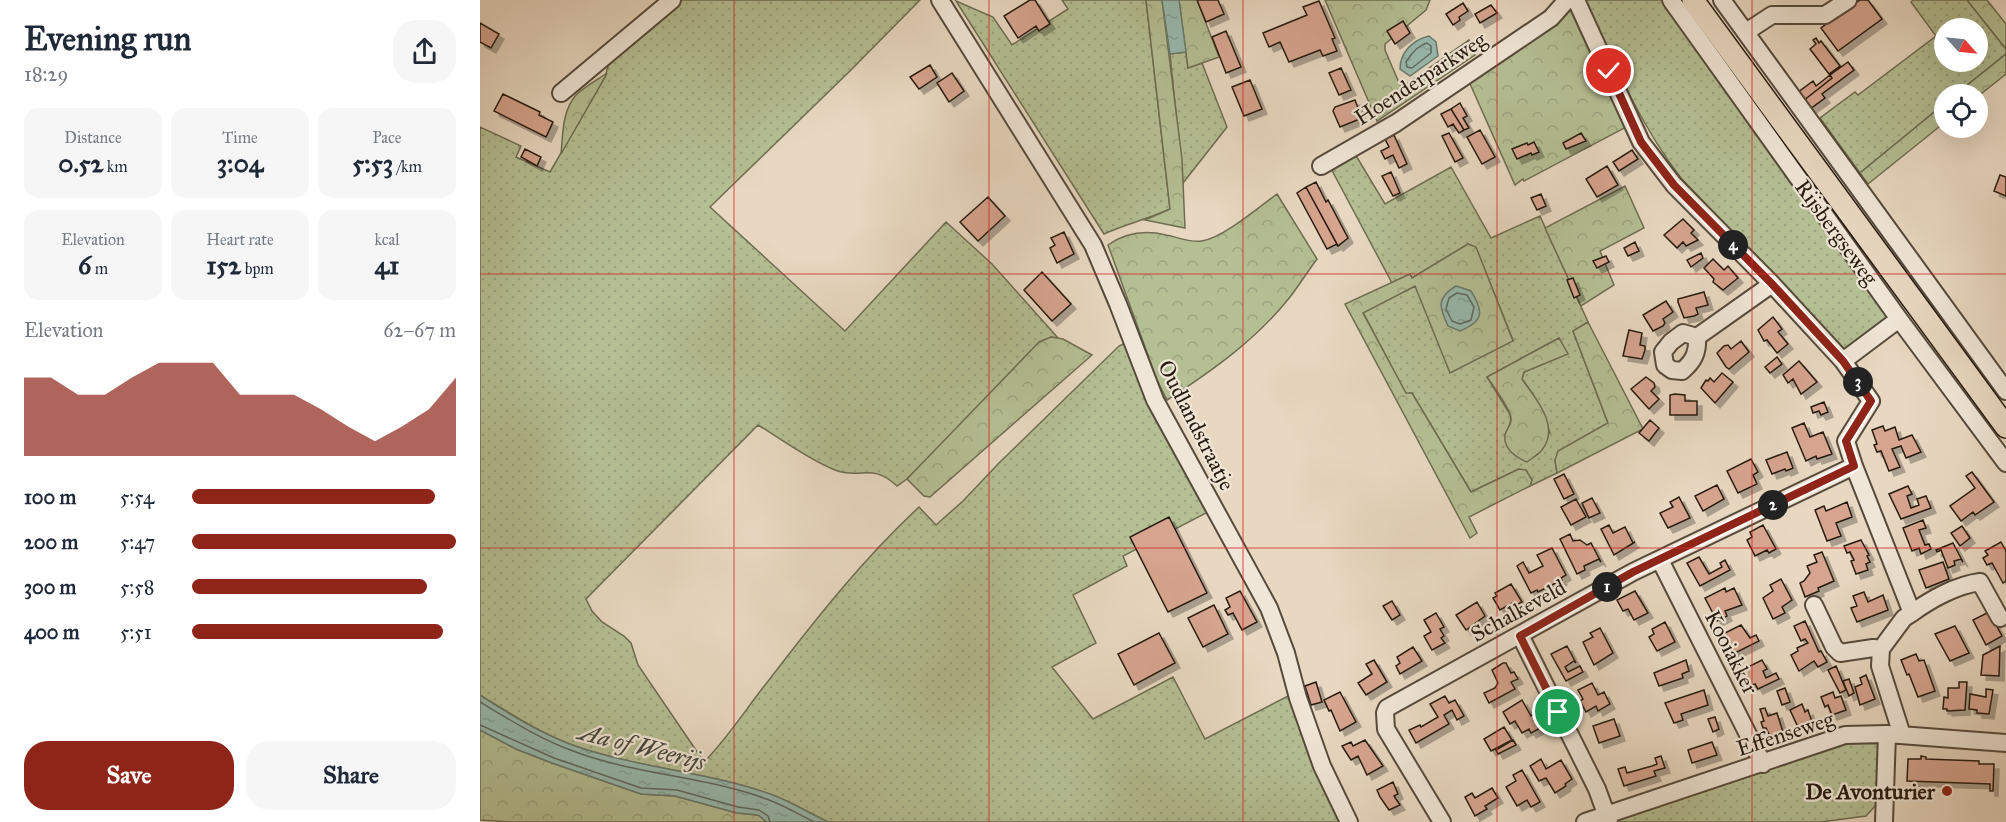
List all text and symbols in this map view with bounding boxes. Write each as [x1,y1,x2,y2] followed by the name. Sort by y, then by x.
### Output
[1934,18,1988,72] north arrow
[1934,18,1988,138] map controls
[24,19,191,59] text: Evening run
[393,20,456,83] button: share
[1349,25,1492,131] street label: Hoenderparkweg
[1583,45,1634,96] pin
[1592,54,1625,87] icon: check
[24,62,68,86] text: 18:29
[1934,84,1988,138] button: locate
[64,128,122,147] text: Distance
[222,128,258,147] text: Time
[372,128,402,147] text: Pace
[58,147,103,179] text: 0.52
[217,147,263,179] text: 3:04
[352,147,393,179] text: 5:53
[103,157,128,176] text: km
[393,157,422,176] text: /km
[1789,174,1884,291] street label: Rijsbergseweg
[61,230,125,249] text: Elevation
[206,230,274,249] text: Heart rate
[374,230,400,249] text: kcal
[1718,230,1748,260] pin: 4
[1729,235,1737,254] text: 4
[78,249,91,281] text: 6
[206,249,241,281] text: 152
[375,249,399,281] text: 41
[91,259,108,278] text: m
[241,259,274,278] text: bpm
[24,318,103,342] text: Elevation
[383,318,456,342] text: 62–67 m
[1152,356,1241,495] street label: Oudlandstraatje
[1843,367,1873,397] pin: 3
[1855,372,1861,391] text: 3
[24,485,76,509] text: 100 m
[120,485,154,509] text: 5:54
[1758,490,1788,520] pin: 2
[1769,495,1777,514] text: 2
[24,530,78,554] text: 200 m
[120,530,155,554] text: 5:47
[1592,572,1622,602] pin: 1
[1466,573,1571,648] street label: Schalkeveld
[24,575,76,599] text: 300 m
[120,575,154,599] text: 5:58
[1604,577,1610,596] text: 1
[1699,606,1765,699] street label: Kooiakker
[24,620,80,644] text: 400 m
[120,620,152,644] text: 5:51
[1532,686,1583,737] pin
[1541,695,1574,728] icon: arrive
[1733,705,1838,762] street label: Effenseweg
[573,716,710,777] water label: Aa of Weerijs
[24,741,234,810] button: Save
[246,741,456,810] button: Share
[1805,778,1936,805] place label: De Avonturier
[1940,784,1954,798] marker: De Avonturier

